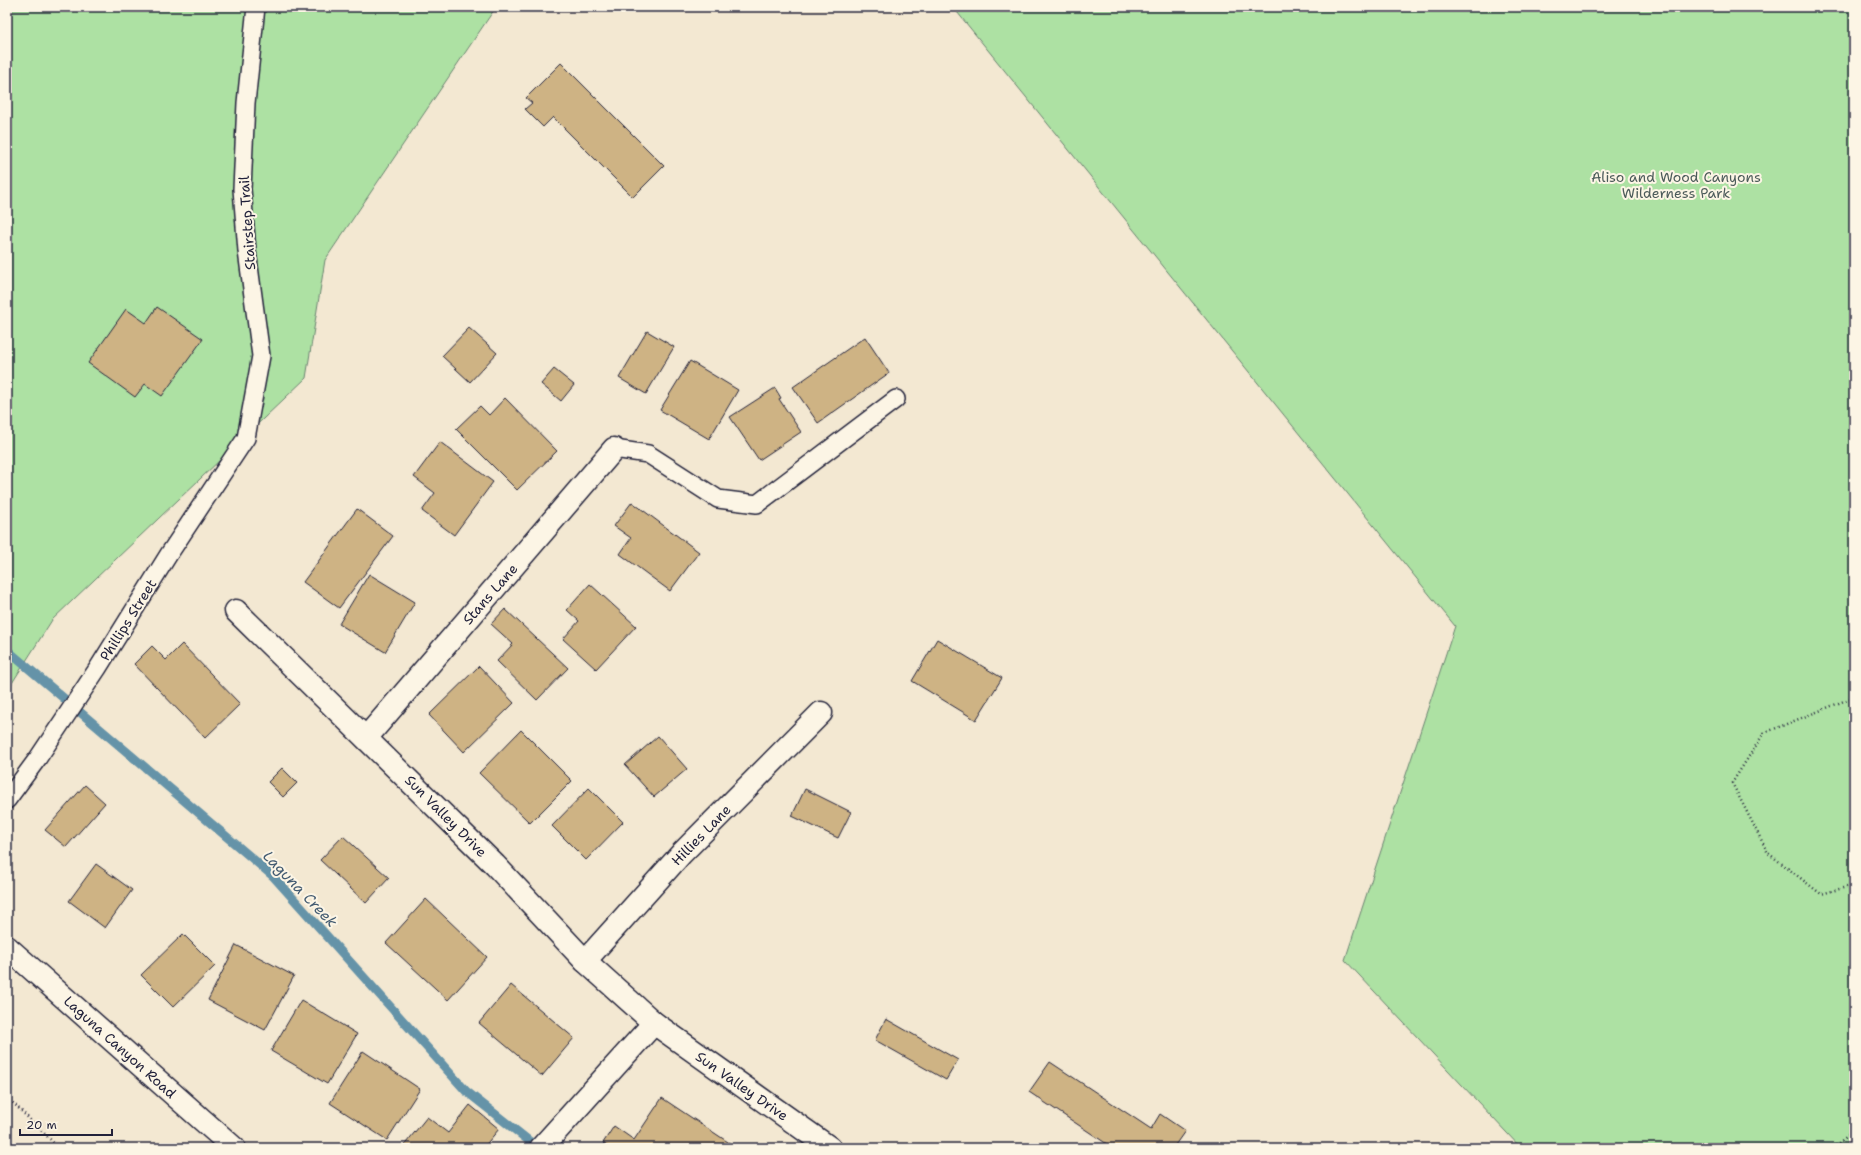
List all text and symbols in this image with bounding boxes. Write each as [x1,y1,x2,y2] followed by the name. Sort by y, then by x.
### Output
[1591,168,1761,202] park label: Aliso and Wood Canyons Wilderness Park
[235,174,259,271] street label: Stairstep Trail
[459,560,521,628] street label: Stans Lane
[96,576,160,664] street label: Phillips Street
[401,771,491,861] street label: Sun Valley Drive
[667,801,735,869] street label: Hillies Lane
[258,846,342,932] water label: Laguna Creek
[60,992,180,1102] street label: Laguna Canyon Road
[692,1047,792,1125] street label: Sun Valley Drive
[20,1111,112,1137] scale bar
[26,1117,57,1133] text: 20 m

